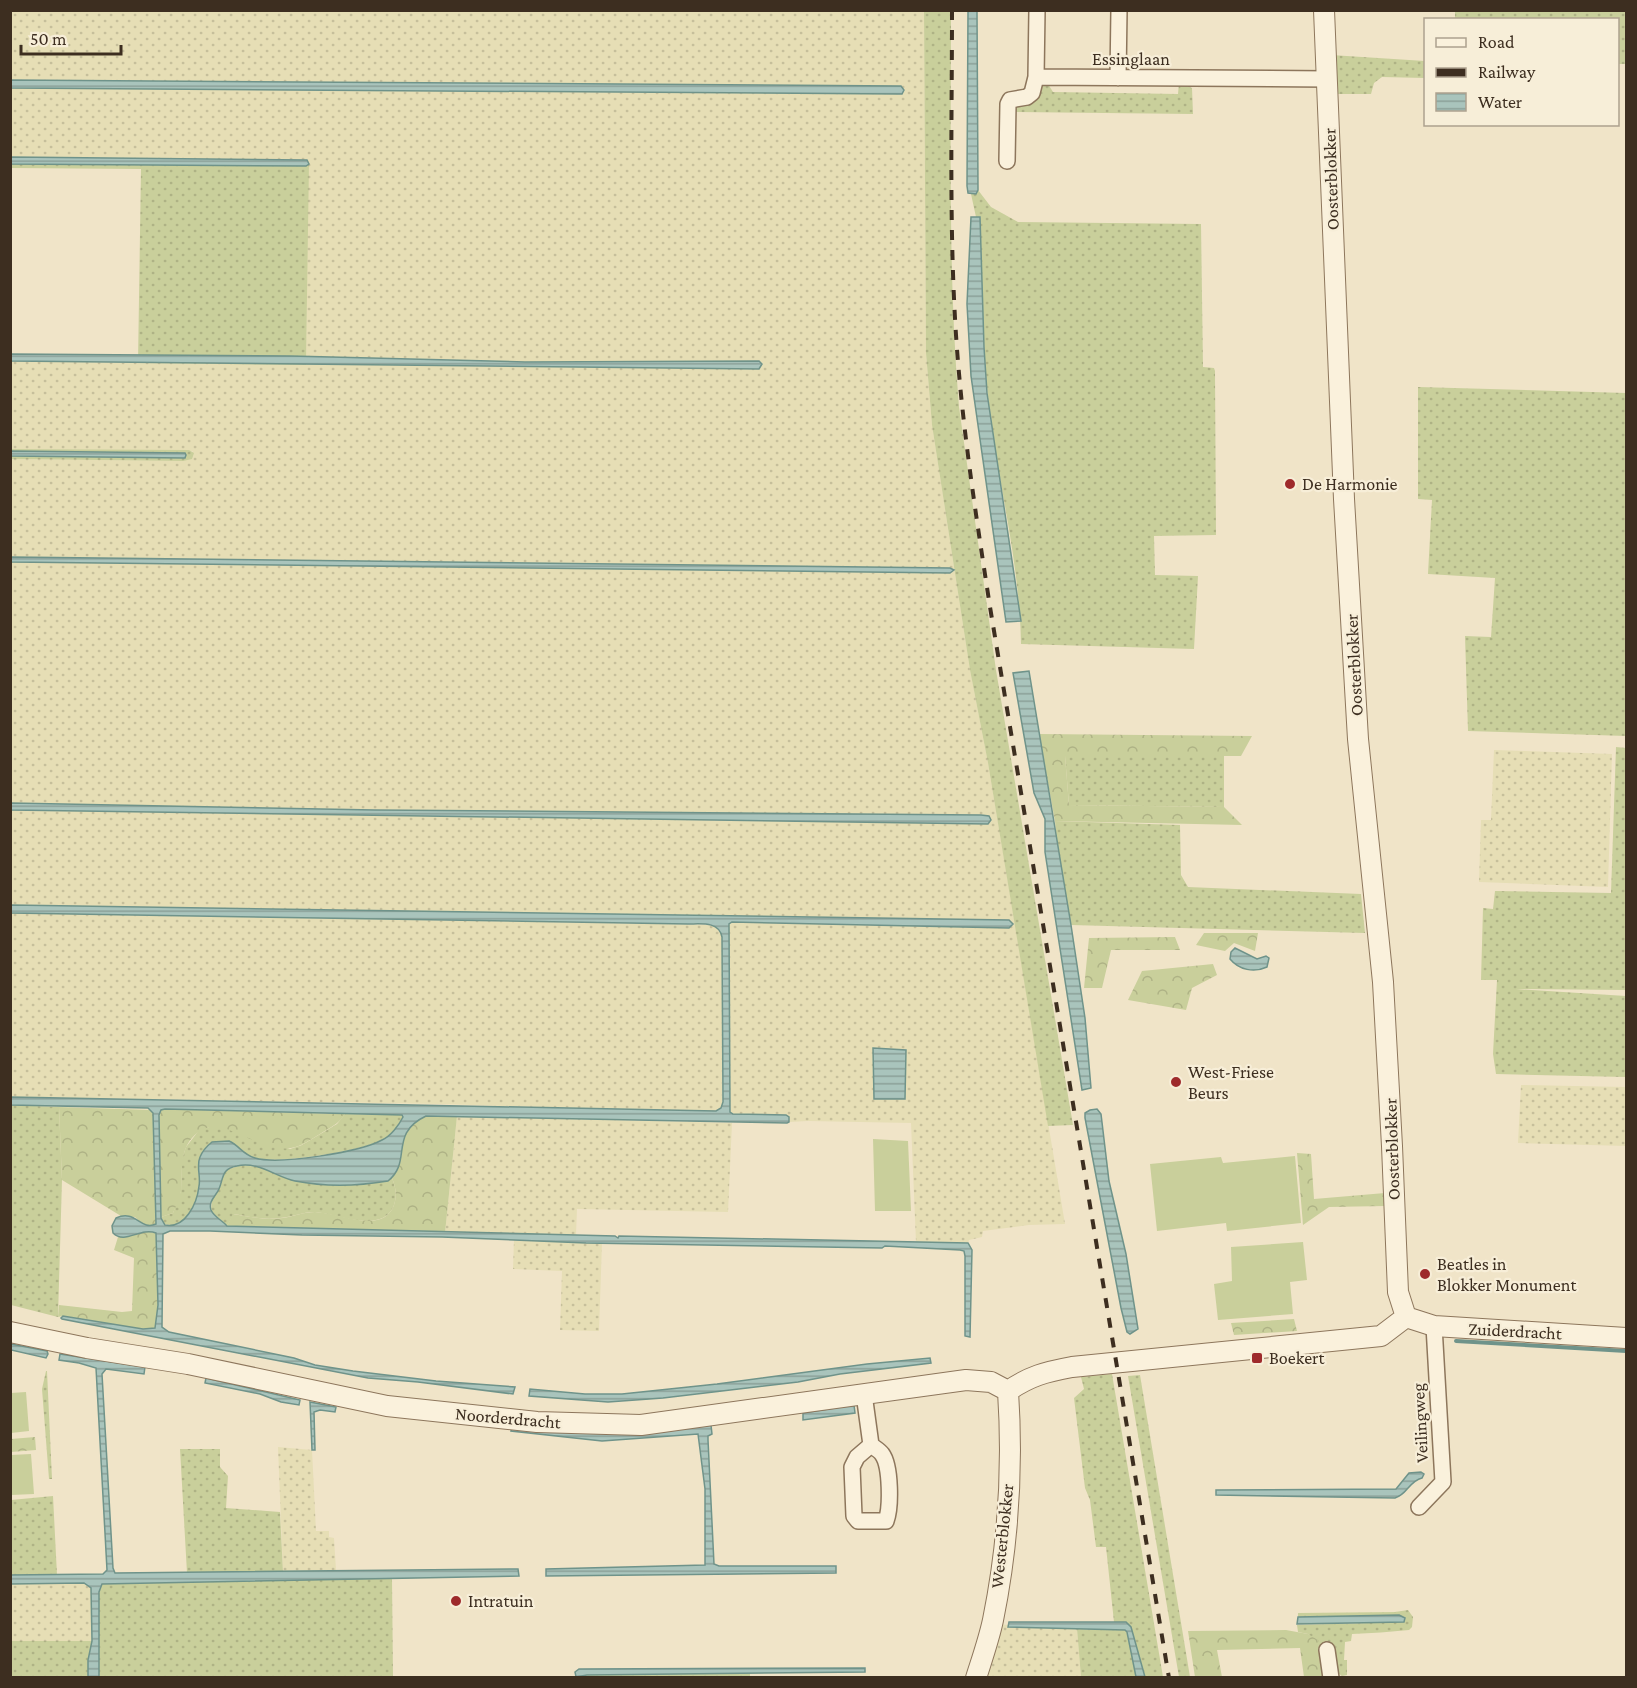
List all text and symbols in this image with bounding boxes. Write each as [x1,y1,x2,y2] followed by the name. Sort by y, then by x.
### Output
[21,18,122,56] scale bar
[1424,18,1619,126] legend
[30,29,67,49] text: 50 m
[1478,32,1515,52] text: Road
[1092,49,1170,69] street label: Essinglaan
[1478,62,1536,82] text: Railway
[1478,92,1523,112] text: Water
[1319,127,1343,231] street label: Oosterblokker
[1302,474,1398,494] place label: De Harmonie
[1283,477,1297,491] marker: De Harmonie
[1341,613,1367,717] street label: Oosterblokker
[1188,1062,1274,1103] place label: West-Friese Beurs
[1169,1075,1183,1089] marker: West-Friese Beurs
[1380,1097,1404,1201] street label: Oosterblokker
[1437,1254,1577,1295] place label: Beatles in Blokker Monument
[1418,1267,1432,1281] marker: Beatles in Blokker Monument
[1468,1319,1563,1343] street label: Zuiderdracht
[1269,1348,1325,1368] place label: Boekert
[1250,1351,1264,1365] marker: Boekert
[1408,1382,1432,1463] street label: Veilingweg
[454,1403,563,1433] street label: Noorderdracht
[987,1482,1017,1589] street label: Westerblokker
[468,1591,534,1611] place label: Intratuin
[449,1594,463,1608] marker: Intratuin

